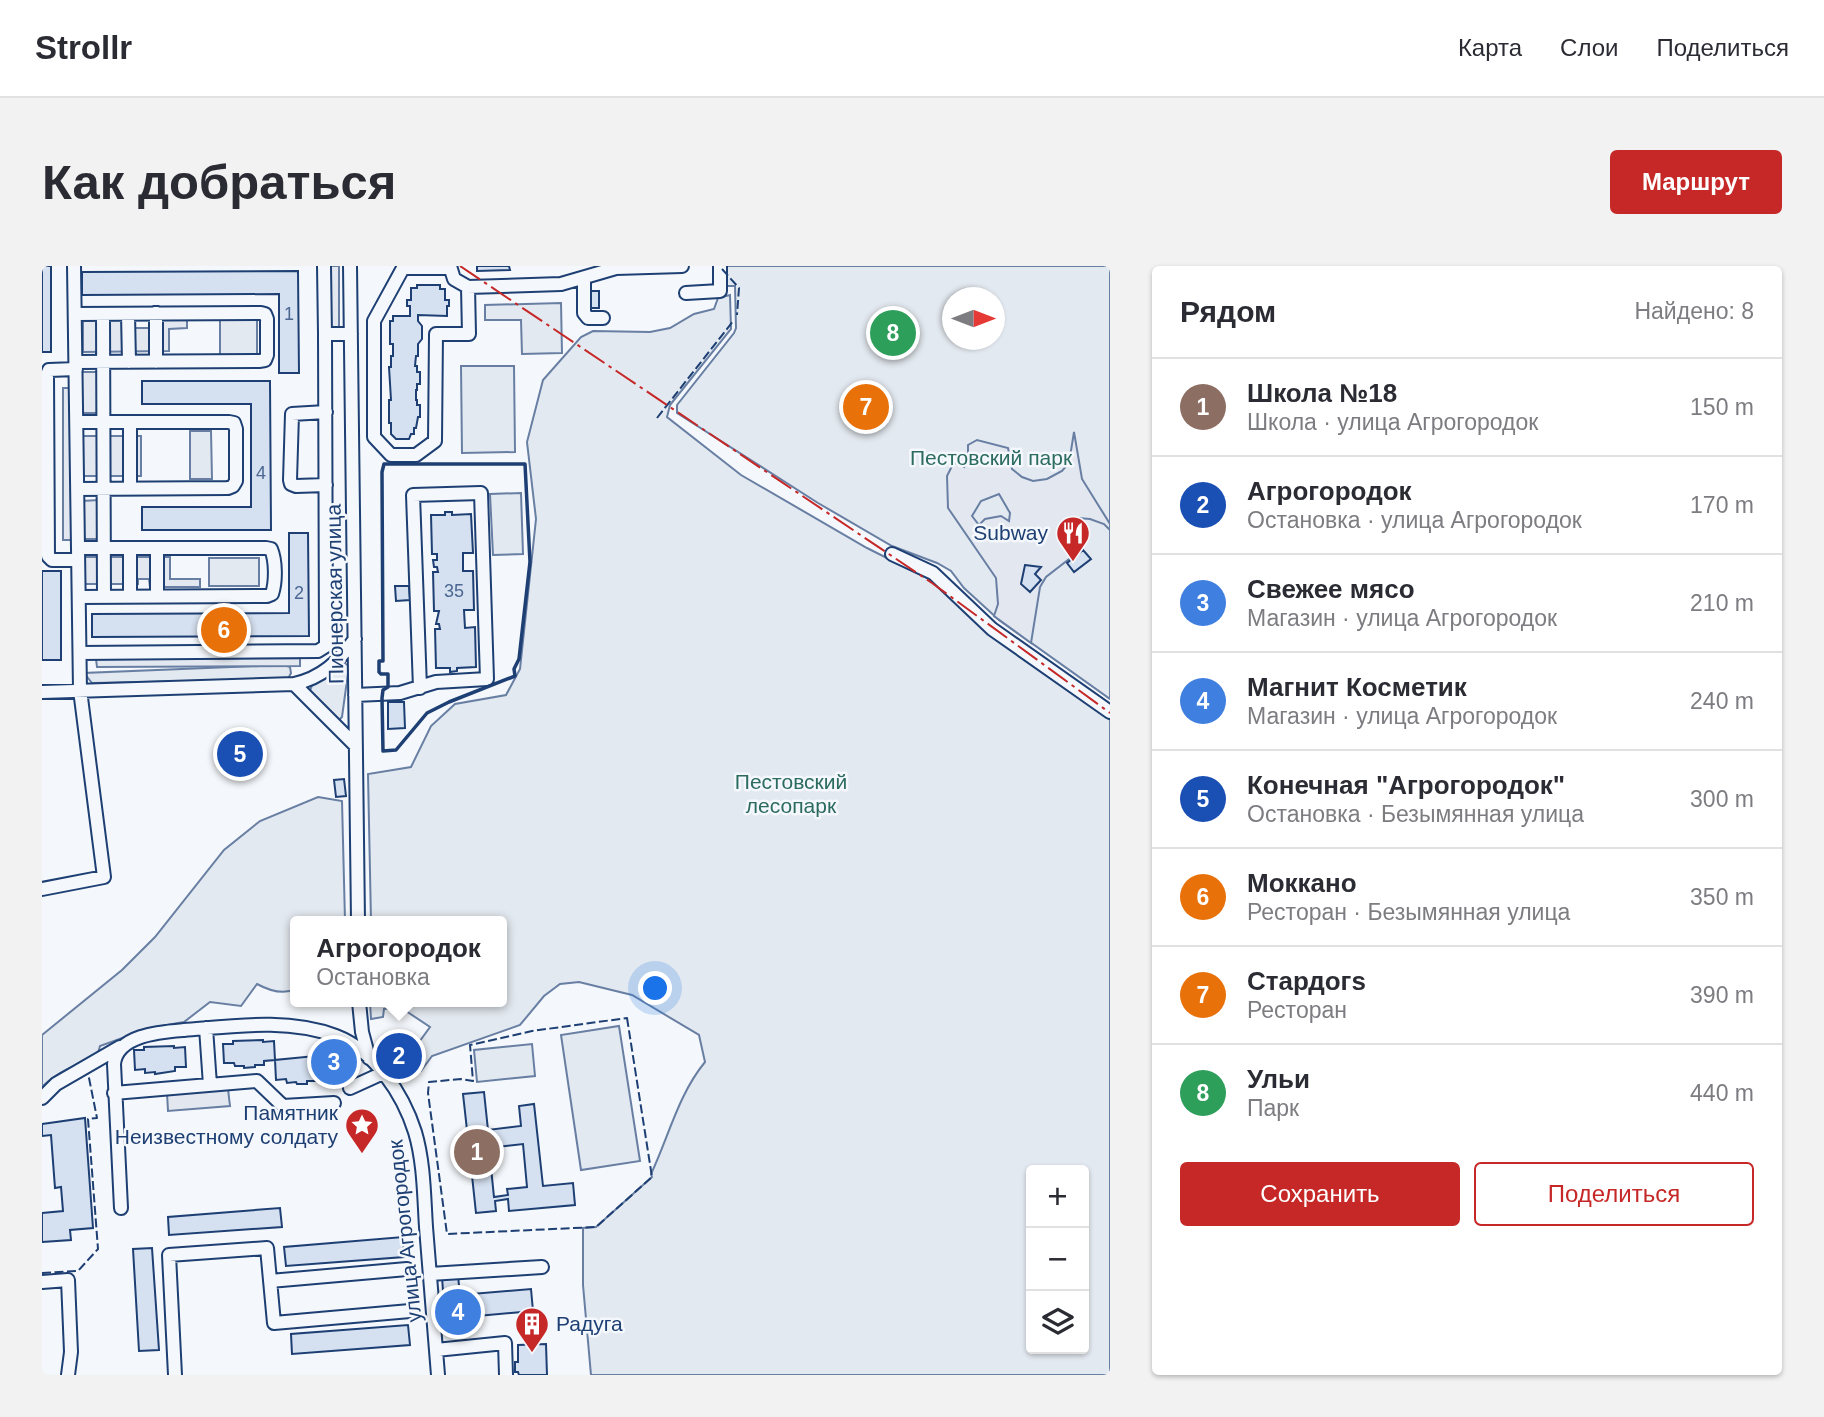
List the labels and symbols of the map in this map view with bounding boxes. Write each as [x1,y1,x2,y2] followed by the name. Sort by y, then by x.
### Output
[942,287,1005,350] north arrow
[284,304,294,324] house number: 1
[870,307,916,359] pin: 8
[843,381,889,433] pin: 7
[910,446,1073,469] park label: Пестовский парк
[256,463,266,483] house number: 4
[321,503,348,684] street label: Пионерская улица
[1054,514,1092,563] restaurant icon: Subway
[973,521,1048,544] place label: Subway
[444,581,464,601] house number: 35
[294,583,304,603] house number: 2
[201,604,247,656] pin: 6
[217,728,263,780] pin: 5
[735,770,847,817] park label: Пестовский лесопарк
[638,971,672,1005] your location
[376,1030,422,1082] pin: 2
[311,1036,357,1088] pin: 3
[115,1101,339,1148] place label: Памятник Неизвестному солдату
[343,1106,381,1155] place icon: Памятник Неизвестному солдату
[454,1126,500,1178] pin: 1
[383,1138,426,1323] street label: улица Агрогородок
[435,1286,481,1338] pin: 4
[513,1305,551,1354] building icon: Радуга
[556,1312,623,1335] place label: Радуга

